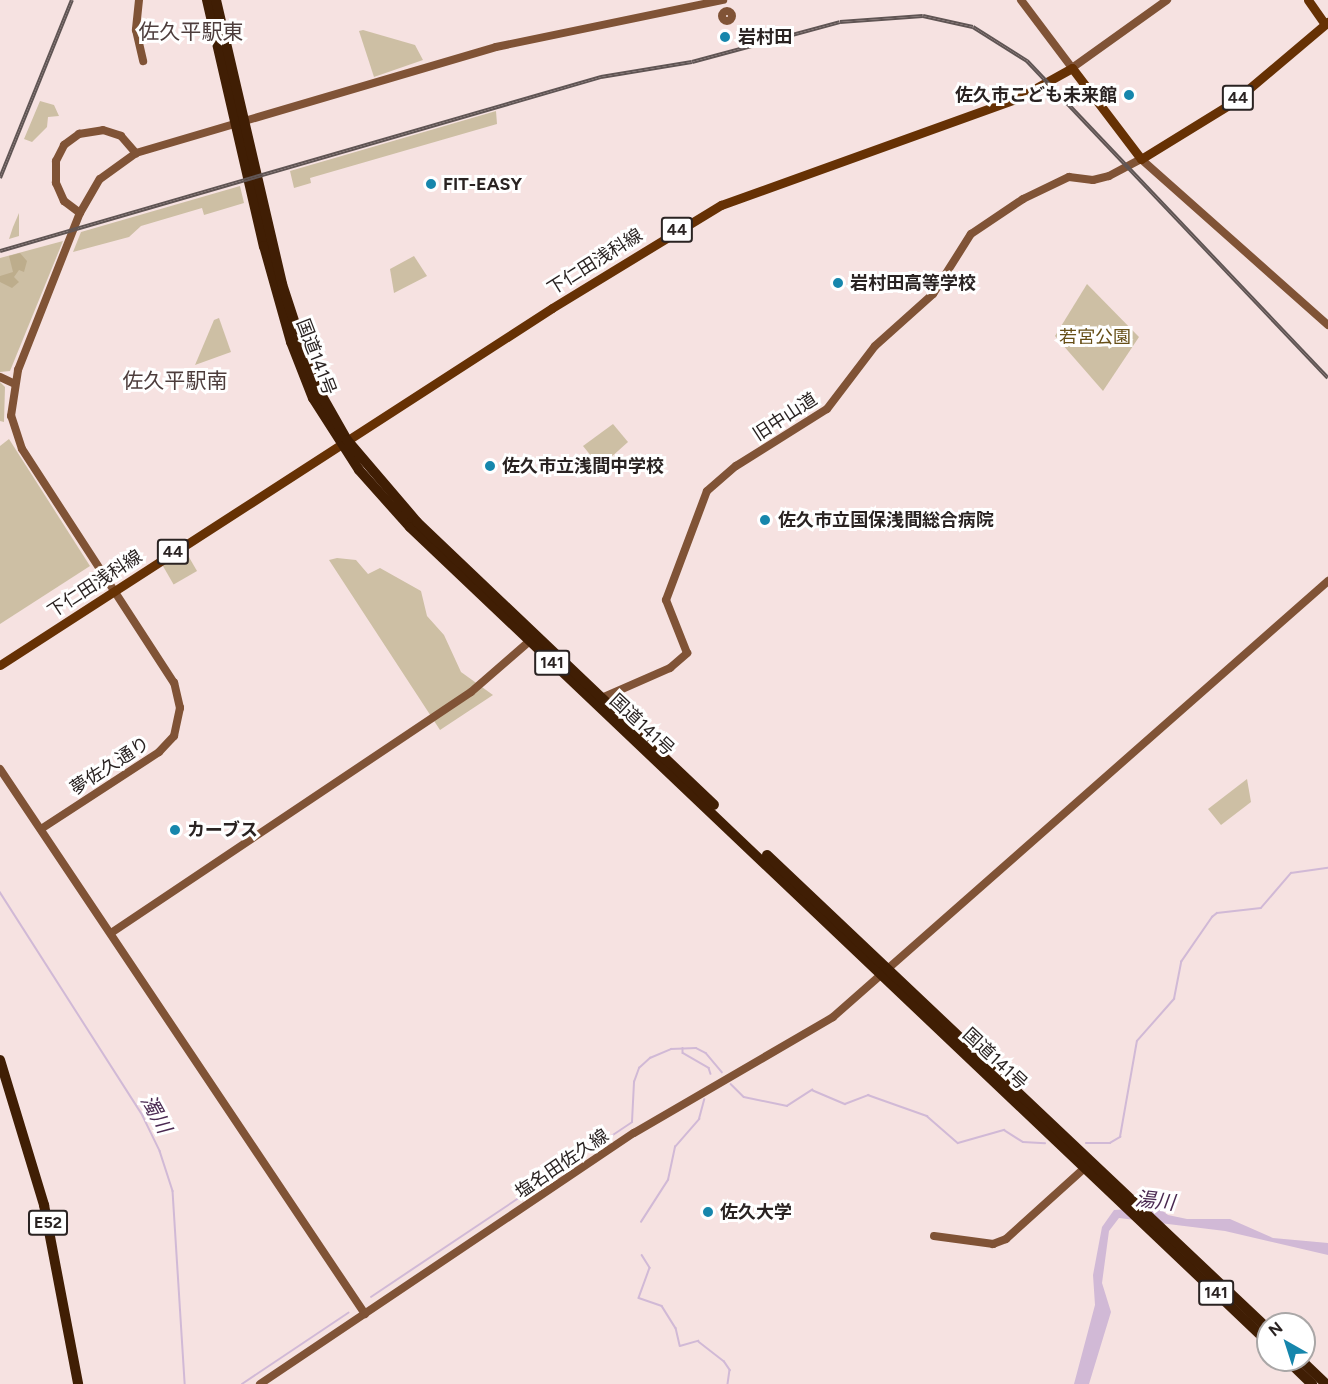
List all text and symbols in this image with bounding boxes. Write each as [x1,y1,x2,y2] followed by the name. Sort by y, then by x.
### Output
[139,19,243,45] district label: 佐久平駅東
[738,26,792,48] place label: 岩村田
[716,28,734,46] marker: 岩村田
[955,84,1117,106] place label: 佐久市こども未来館
[1222,85,1254,111] road number: 44
[1122,88,1136,102] marker: 佐久市こども未来館
[443,173,522,195] place label: FIT-EASY
[424,177,438,191] marker: FIT-EASY
[660,217,694,243] road number: 44
[543,224,647,300] street label: 下仁田浅科線
[850,272,976,294] place label: 岩村田高等学校
[831,276,845,290] marker: 岩村田高等学校
[292,316,340,398] street label: 国道141号
[1059,326,1131,348] park label: 若宮公園
[123,368,227,394] district label: 佐久平駅南
[749,388,821,446] street label: 旧中山道
[502,455,664,477] place label: 佐久市立浅間中学校
[483,459,497,473] marker: 佐久市立浅間中学校
[778,509,994,531] place label: 佐久市立国保浅間総合病院
[756,511,774,529] marker: 佐久市立国保浅間総合病院
[156,539,190,565] road number: 44
[44,546,146,622] street label: 下仁田浅科線
[534,650,570,676] road number: 141
[605,690,679,760] street label: 国道141号
[66,732,154,800] street label: 夢佐久通り
[187,819,259,841] place label: カーブス
[168,823,182,837] marker: カーブス
[958,1024,1032,1094] street label: 国道141号
[136,1091,176,1137] water label: 濁川
[511,1125,613,1203] street label: 塩名田佐久線
[1134,1187,1176,1215] water label: 湯川
[720,1201,792,1223] place label: 佐久大学
[701,1205,715,1219] marker: 佐久大学
[27,1210,69,1236] road number: E52
[1198,1280,1234,1306] road number: 141
[1256,1312,1316,1372] north arrow
[1265,1318,1286,1340] text: N

